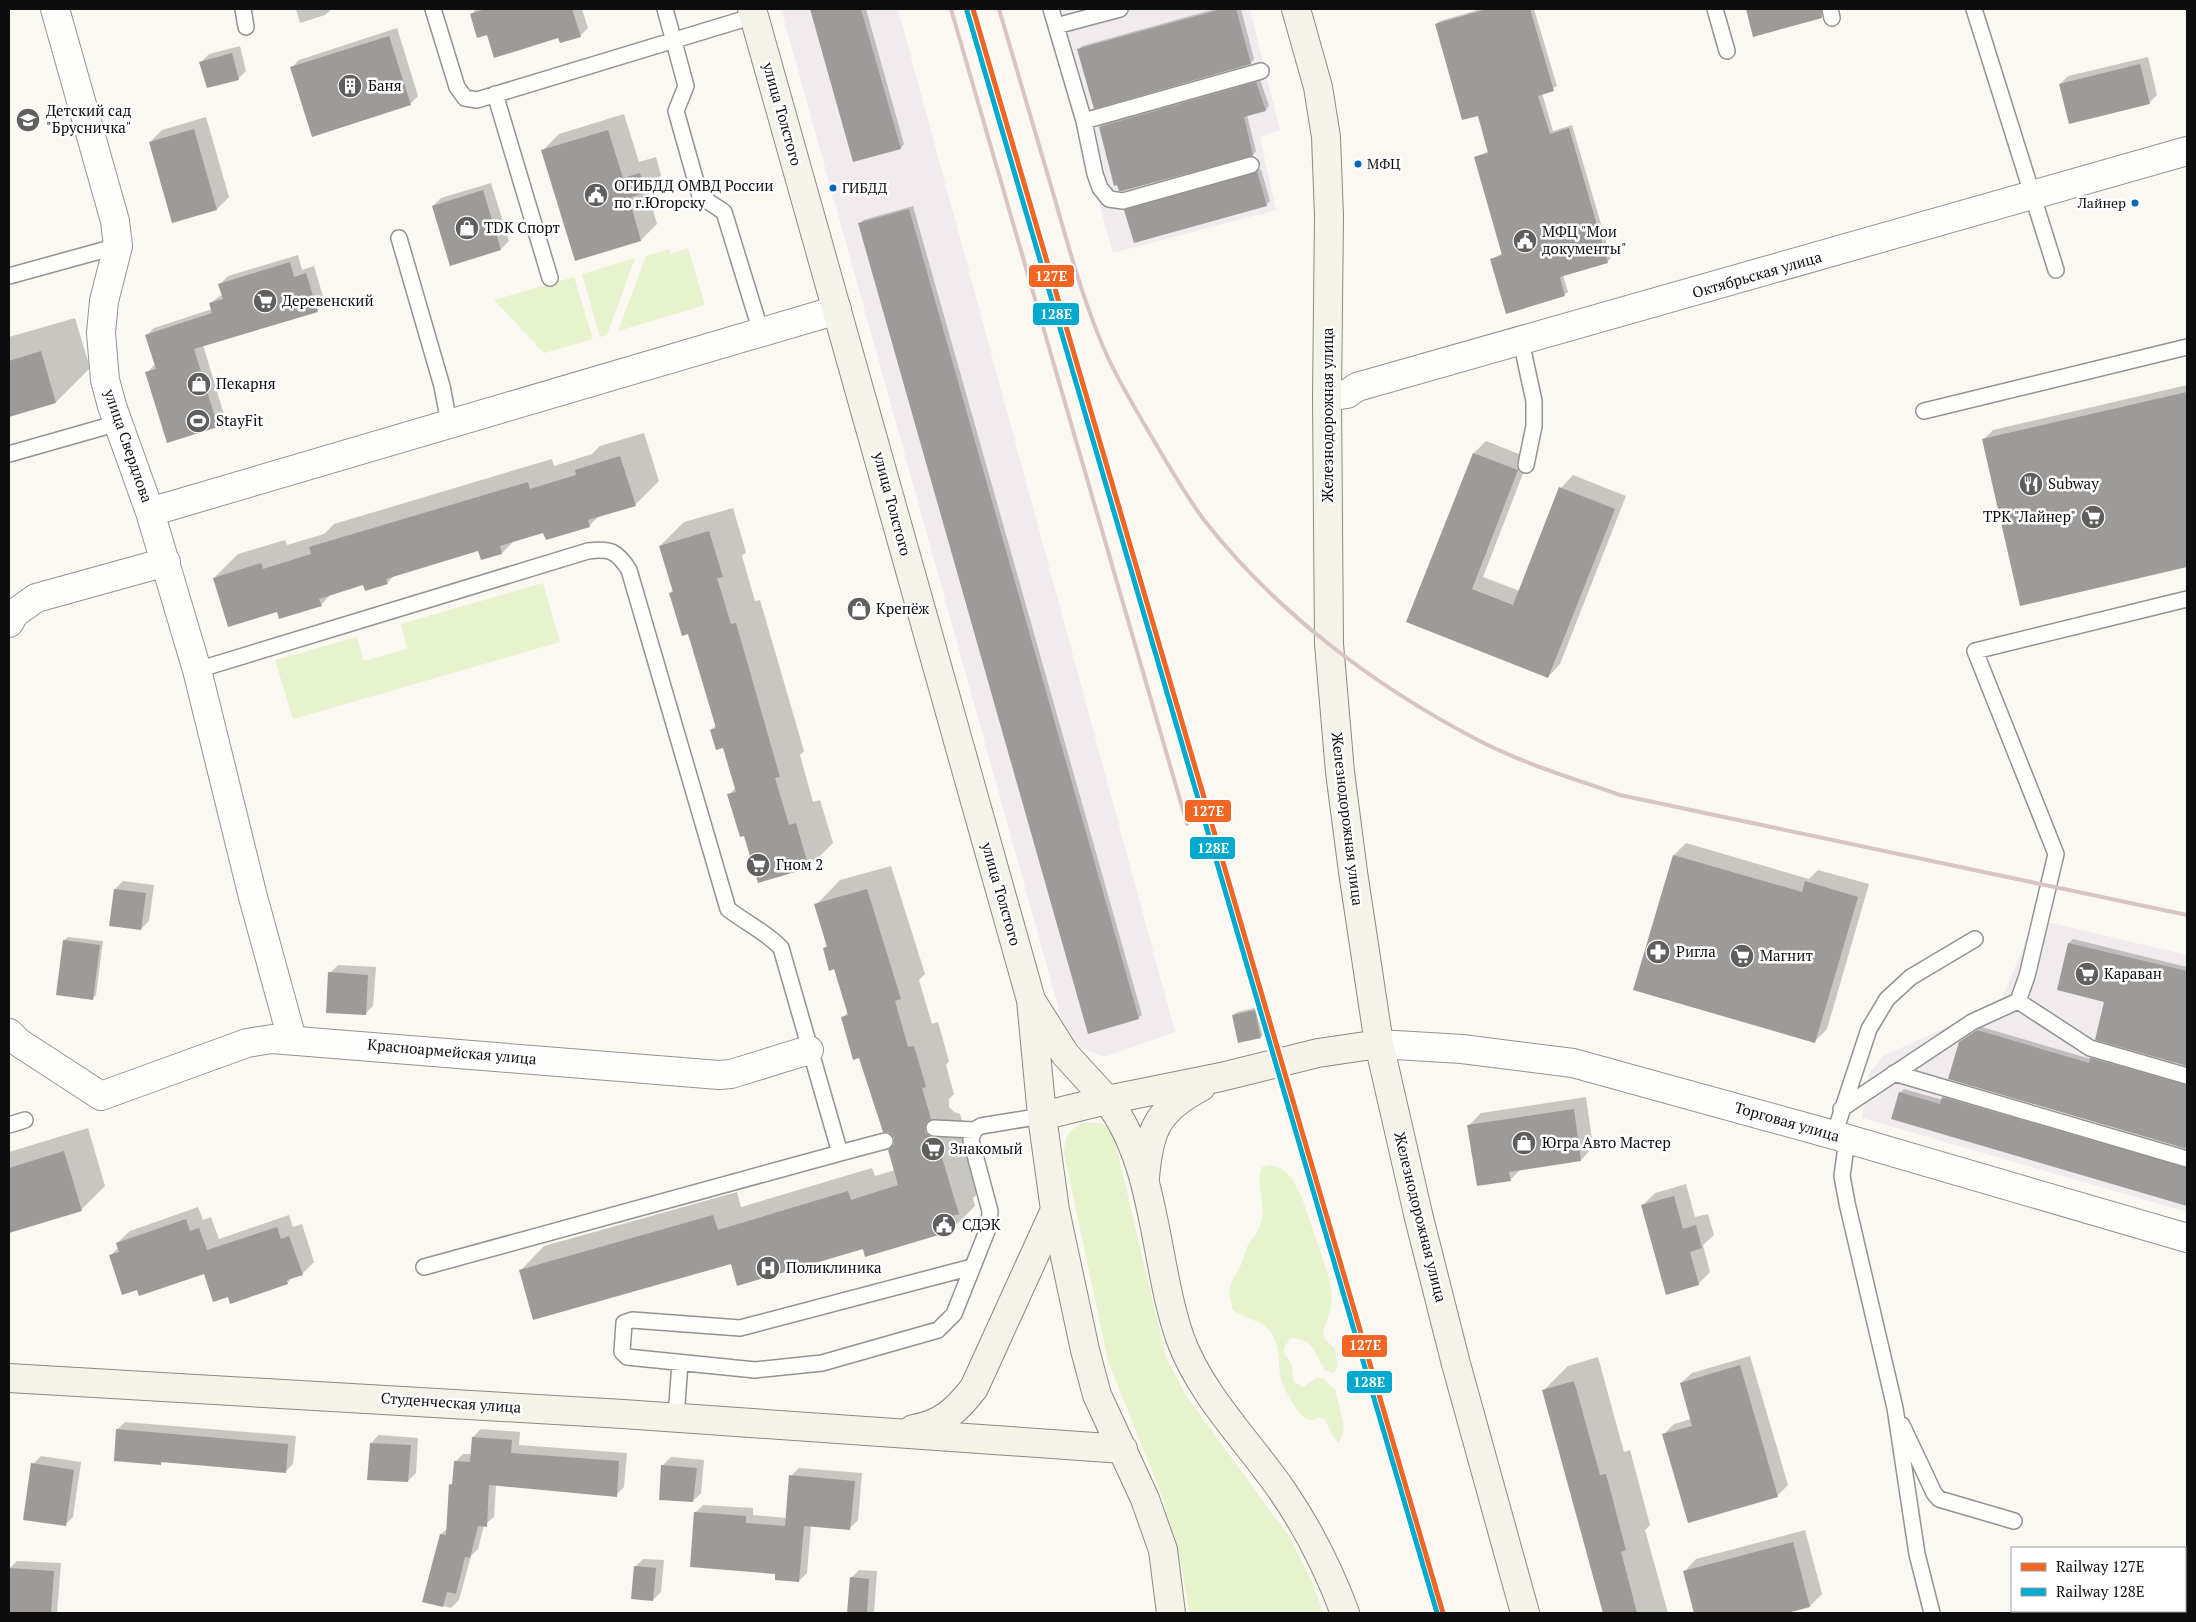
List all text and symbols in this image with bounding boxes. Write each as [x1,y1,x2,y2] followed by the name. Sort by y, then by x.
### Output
[758,59,807,168] street label: улица Толстого
[337,73,363,99] building icon: Баня
[368,75,402,95] place label: Баня
[46,100,132,137] place label: Детский сад "Брусничка"
[15,107,41,133] school or university icon: Детский сад "Брусничка"
[1367,154,1401,173] place label: МФЦ
[1353,159,1363,169] marker: МФЦ
[614,175,774,212] place label: ОГИБДД ОМВД России по г.Югорску
[842,178,888,197] place label: ГИБДД
[583,182,609,208] public building icon: ОГИБДД ОМВД России по г.Югорску
[828,183,838,193] marker: ГИБДД
[2077,193,2126,212] place label: Лайнер
[2130,198,2140,208] marker: Лайнер
[454,215,480,241] shop icon: TDK Спорт
[484,217,561,237] place label: TDK Спорт
[1542,221,1627,258] place label: МФЦ "Мои документы"
[1512,228,1538,254] public building icon: МФЦ "Мои документы"
[1690,246,1824,302] street label: Октябрьская улица
[1028,264,1075,288] line badge: 127Е
[1035,266,1067,285] text: 127Е
[252,288,278,314] supermarket icon: Деревенский
[282,290,374,310] place label: Деревенский
[1032,302,1080,326] line badge: 128Е
[1040,304,1072,323] text: 128Е
[1317,327,1337,502] street label: Железнодорожная улица
[186,371,212,397] shop icon: Пекарня
[216,373,276,393] place label: Пекарня
[100,385,158,505] street label: улица Свердлова
[185,408,211,434] sports icon: StayFit
[216,410,263,430] place label: StayFit
[869,449,916,558] street label: улица Толстого
[2018,471,2044,497] restaurant icon: Subway
[2048,473,2099,493] place label: Subway
[2080,504,2106,530] supermarket icon: ТРК "Лайнер"
[1983,506,2076,526] place label: ТРК "Лайнер"
[846,596,872,622] shop icon: Крепёж
[876,598,929,618] place label: Крепёж
[1327,731,1369,907] street label: Железнодорожная улица
[1184,799,1232,823] line badge: 127Е
[1192,801,1224,820] text: 127Е
[1189,836,1236,860] line badge: 128Е
[1197,838,1229,857] text: 128Е
[977,839,1026,948] street label: улица Толстого
[745,852,771,878] supermarket icon: Гном 2
[776,854,823,874] place label: Гном 2
[1645,939,1671,965] pharmacy icon: Ригла
[1676,941,1716,961] place label: Ригла
[1729,943,1755,969] supermarket icon: Магнит
[1760,945,1813,965] place label: Магнит
[2074,961,2100,987] supermarket icon: Караван
[2104,963,2162,983] place label: Караван
[367,1034,538,1068] street label: Красноармейская улица
[1732,1097,1842,1146] street label: Торговая улица
[1390,1129,1452,1304] street label: Железнодорожная улица
[1511,1130,1537,1156] shop icon: Югра Авто Мастер
[1542,1132,1671,1152] place label: Югра Авто Мастер
[920,1136,946,1162] supermarket icon: Знакомый
[950,1138,1023,1158] place label: Знакомый
[931,1212,957,1238] public building icon: СДЭК
[962,1214,1001,1234] place label: СДЭК
[755,1255,781,1281] hospital icon: Поликлиника
[786,1257,882,1277] place label: Поликлиника
[1341,1334,1388,1358] line badge: 127Е
[1349,1335,1381,1354] text: 127Е
[1346,1370,1393,1394] line badge: 128Е
[1353,1372,1385,1391] text: 128Е
[380,1387,522,1417] street label: Студенческая улица
[2011,1547,2186,1612] legend
[2056,1556,2145,1576] text: Railway 127Е
[2056,1581,2145,1601] text: Railway 128Е

